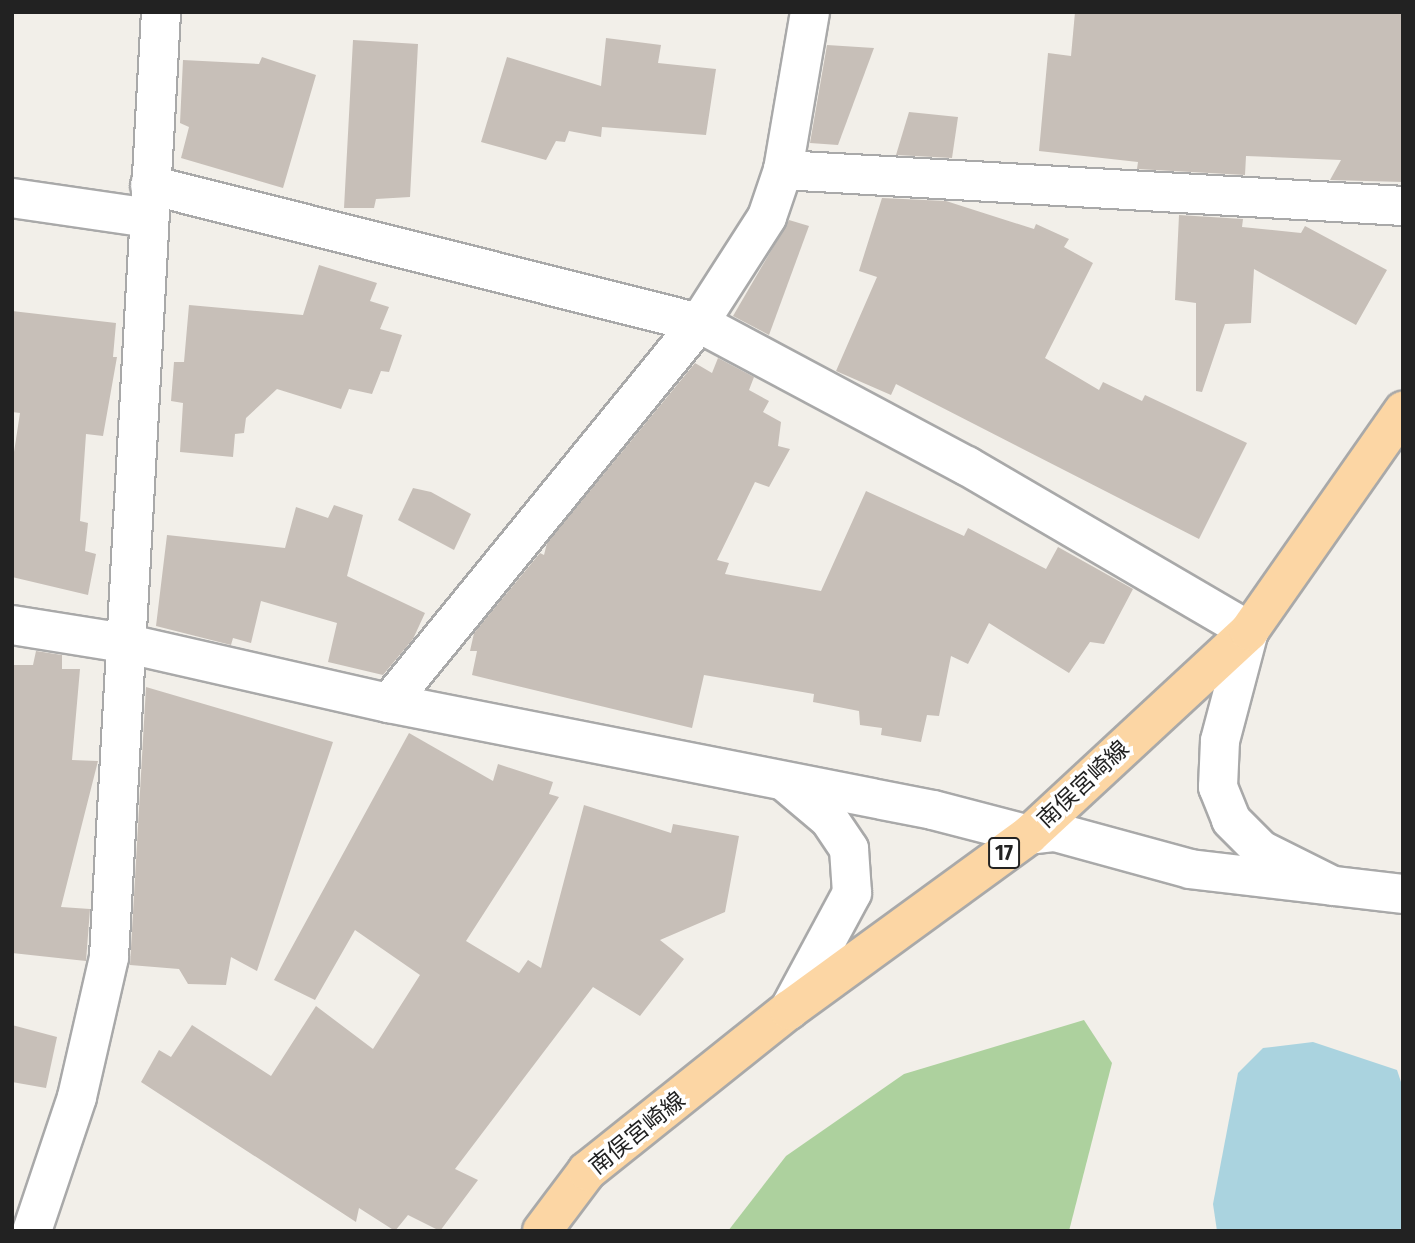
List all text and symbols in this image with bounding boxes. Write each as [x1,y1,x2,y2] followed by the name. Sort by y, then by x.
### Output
[1032,735,1134,833] street label: 南俣宮崎線
[986,836,1021,870] road number: 17
[584,1086,690,1180] street label: 南俣宮崎線

